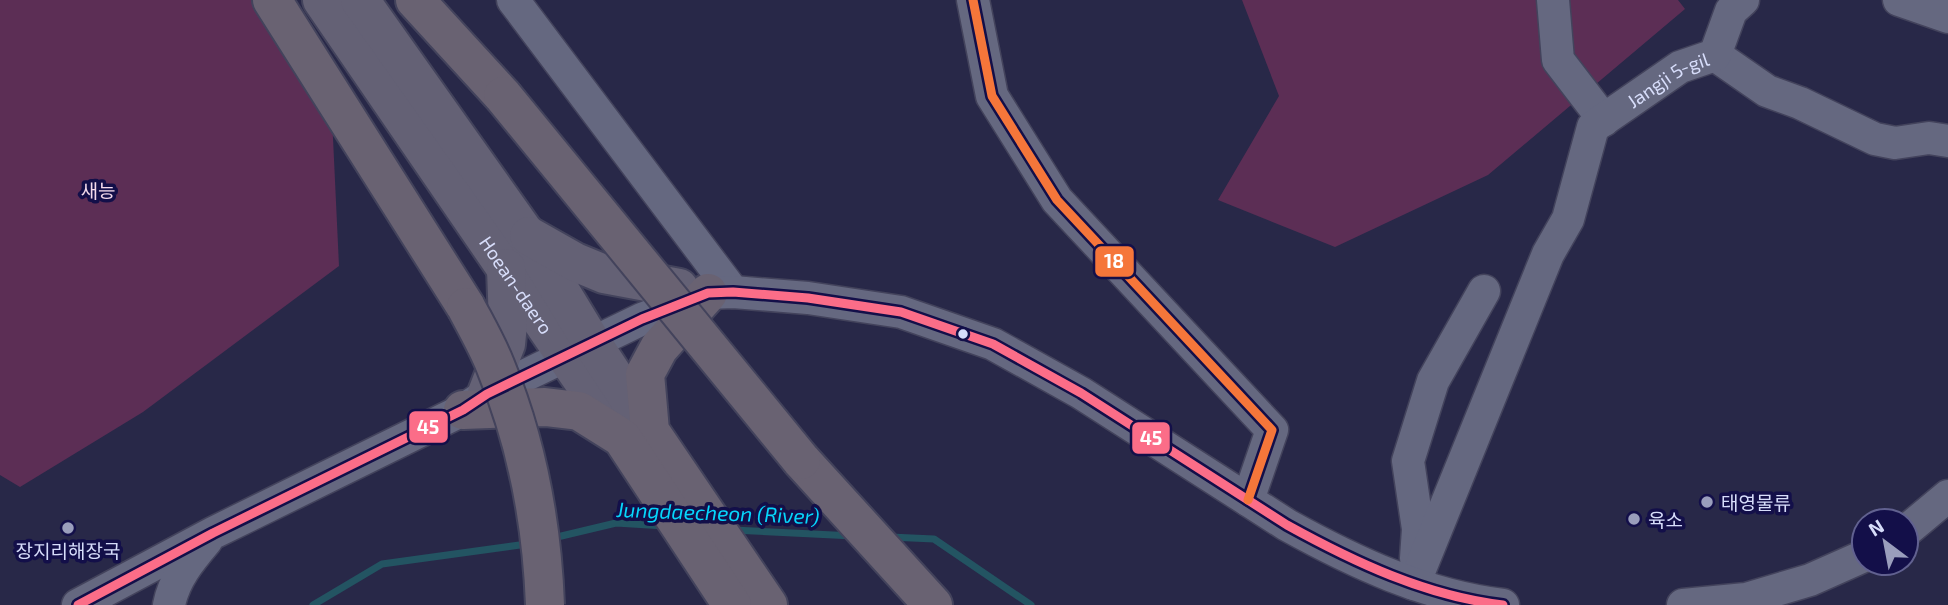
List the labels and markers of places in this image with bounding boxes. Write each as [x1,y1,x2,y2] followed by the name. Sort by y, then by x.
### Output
[956,327,970,341] unlabelled marker
[1721,491,1791,514] place label: 태영물류
[1699,494,1715,510] marker: 태영물류
[1648,508,1683,531] place label: 육소
[1626,511,1642,527] marker: 육소
[60,520,76,536] marker: 장지리해장국
[16,539,120,562] place label: 장지리해장국

